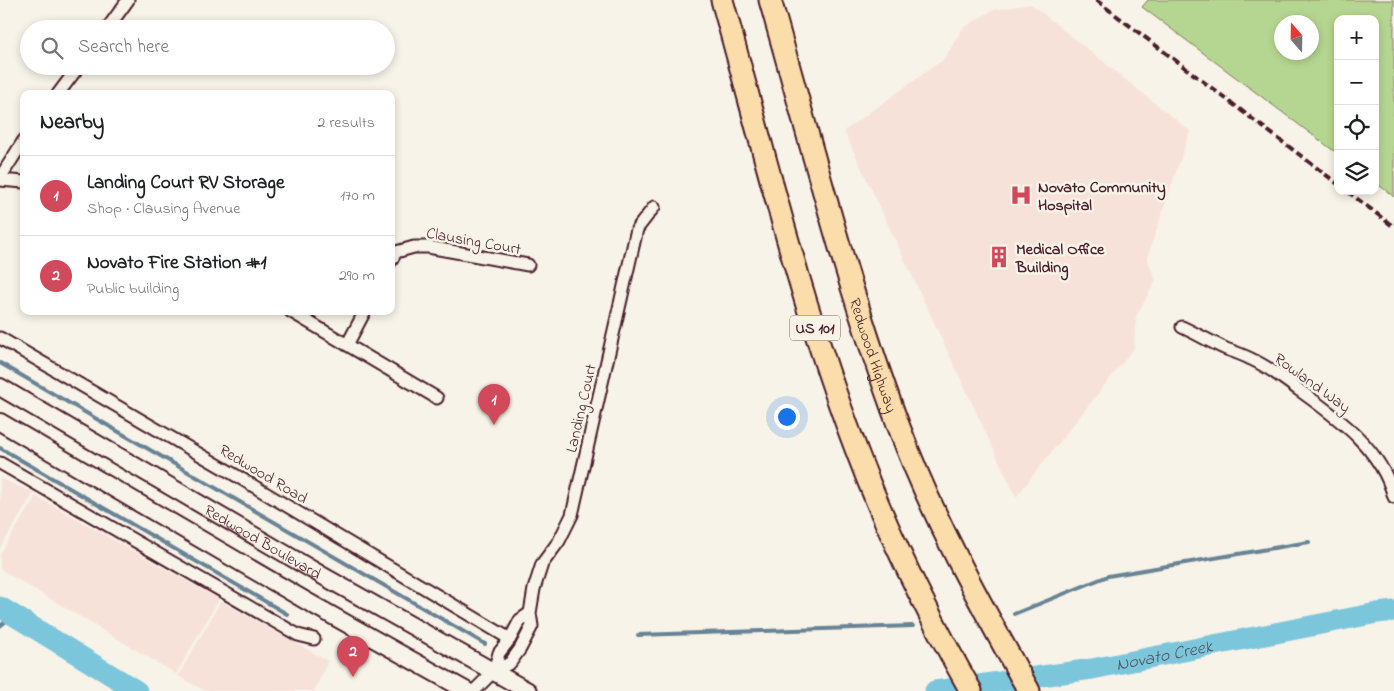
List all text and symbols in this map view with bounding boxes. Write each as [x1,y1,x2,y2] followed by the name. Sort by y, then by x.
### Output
[1274,15,1319,60] north arrow
[1334,15,1379,195] map controls
[1334,15,1379,60] button: +
[20,20,395,75] search box
[38,34,66,62] icon: search
[78,34,169,61] text: Search here
[1334,60,1379,105] button: −
[1334,105,1379,150] button: locate
[40,108,104,138] text: Nearby
[317,111,375,135] text: 2 results
[1334,150,1379,195] button: layers
[87,170,284,197] text: Landing Court RV Storage
[1038,176,1166,218] place label: Novato Community Hospital
[1008,182,1034,208] hospital icon: Novato Community Hospital
[53,184,59,208] text: 1
[340,184,375,208] text: 170 m
[87,197,240,221] text: Shop · Clausing Avenue
[424,222,524,262] street label: Clausing Court
[1015,238,1105,281] place label: Medical Office Building
[986,244,1012,270] building icon: Medical Office Building
[87,250,267,277] text: Novato Fire Station #1
[52,264,60,288] text: 2
[339,264,375,288] text: 290 m
[87,277,179,301] text: Public building
[842,295,903,416] street label: Redwood Highway
[790,316,840,340] road number: US 101
[1269,348,1355,420] street label: Rowland Way
[560,361,604,455] street label: Landing Court
[478,384,510,425] pin: 1
[774,404,800,430] your location
[214,439,312,511] street label: Redwood Road
[199,499,325,586] street label: Redwood Boulevard
[1114,634,1216,679] water label: Novato Creek
[337,636,369,677] pin: 2

